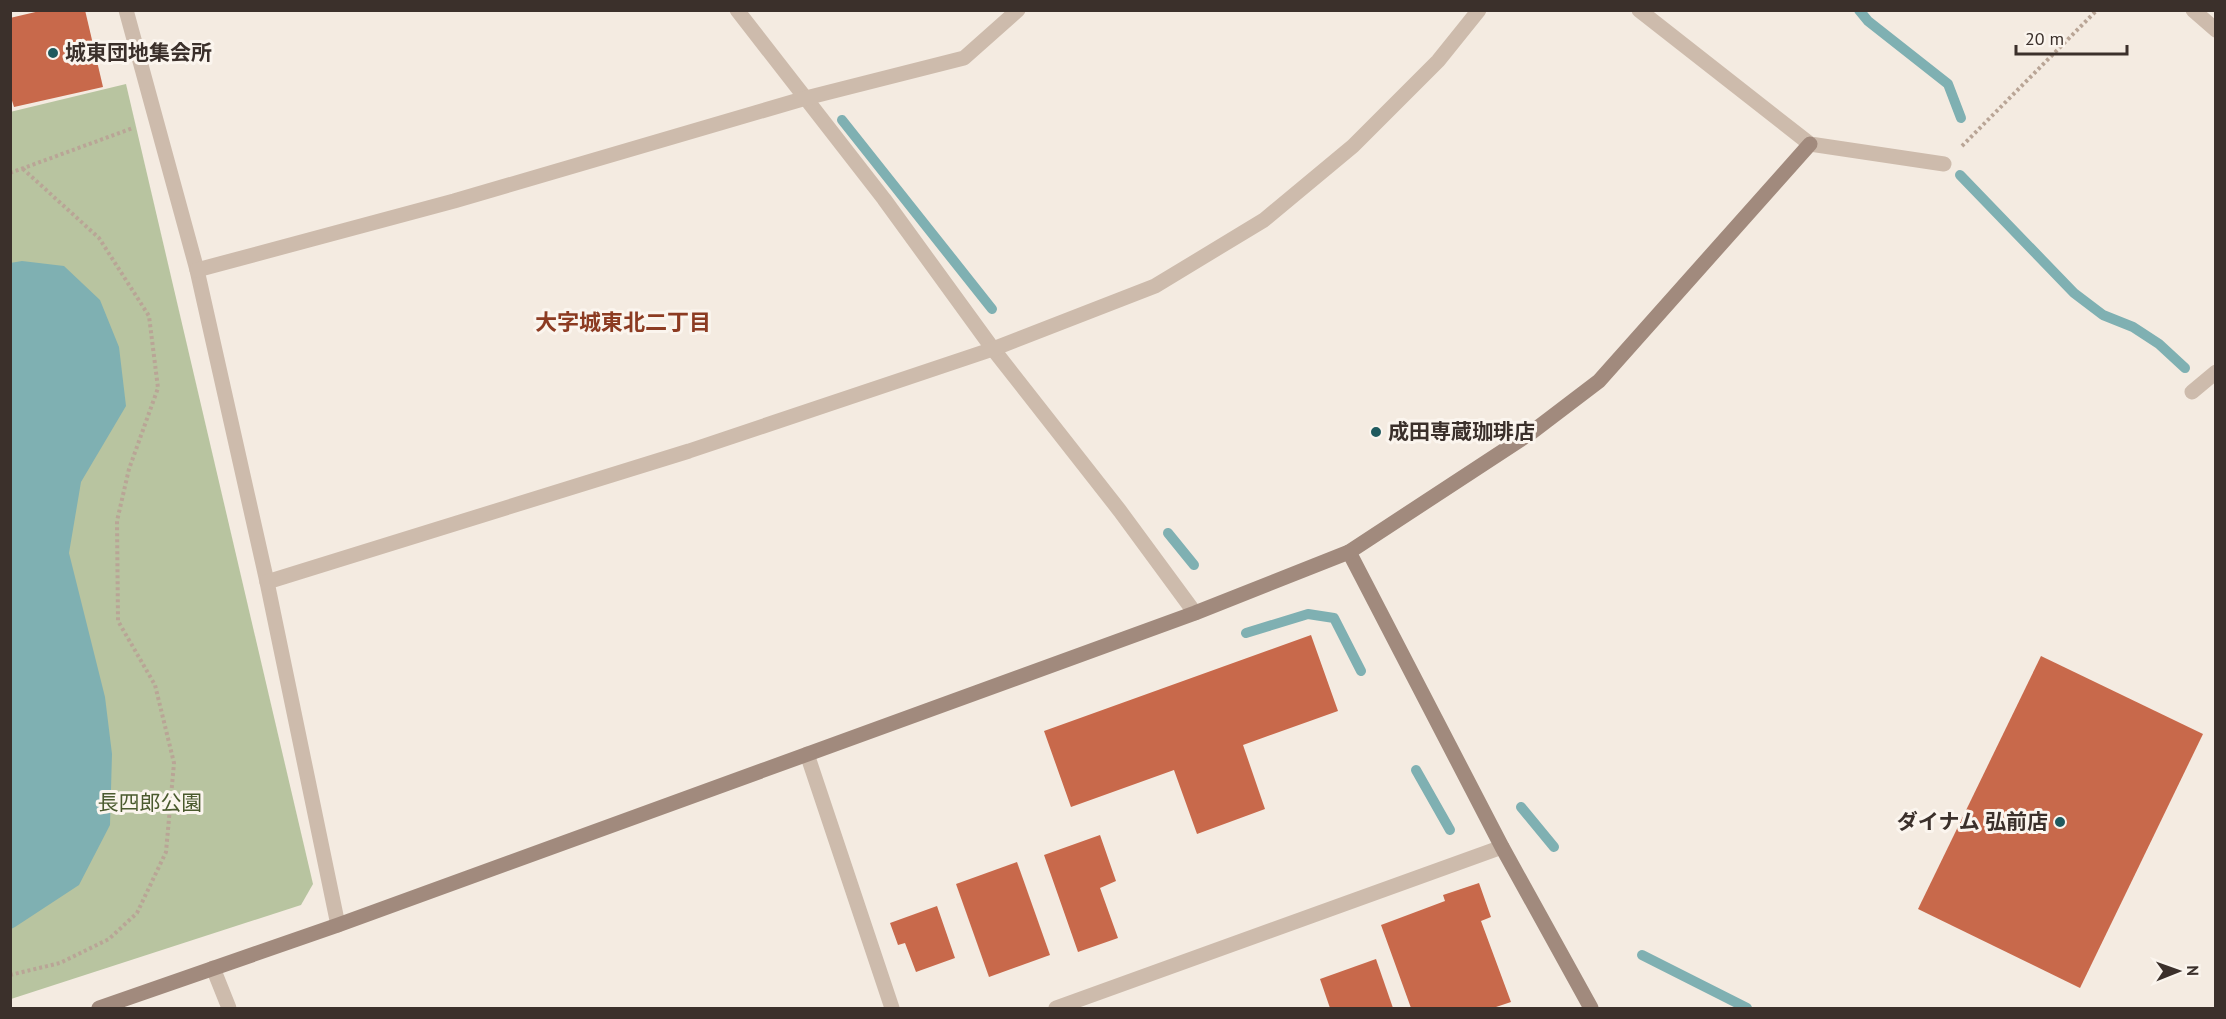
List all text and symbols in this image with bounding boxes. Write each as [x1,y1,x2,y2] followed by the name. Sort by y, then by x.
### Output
[2016,18,2127,56] scale bar
[2025,27,2064,50] text: 20 m
[65,39,212,66] place label: 城東団地集会所
[46,46,60,60] marker: 城東団地集会所
[535,308,711,336] district label: 大字城東北二丁目
[1388,418,1535,445] place label: 成田専蔵珈琲店
[1369,425,1383,439] marker: 成田専蔵珈琲店
[98,789,203,816] park label: 長四郎公園
[1897,808,2048,835] place label: ダイナム 弘前店
[2053,815,2067,829] marker: ダイナム 弘前店
[2148,941,2208,1001] north arrow
[2183,965,2203,976] text: N

